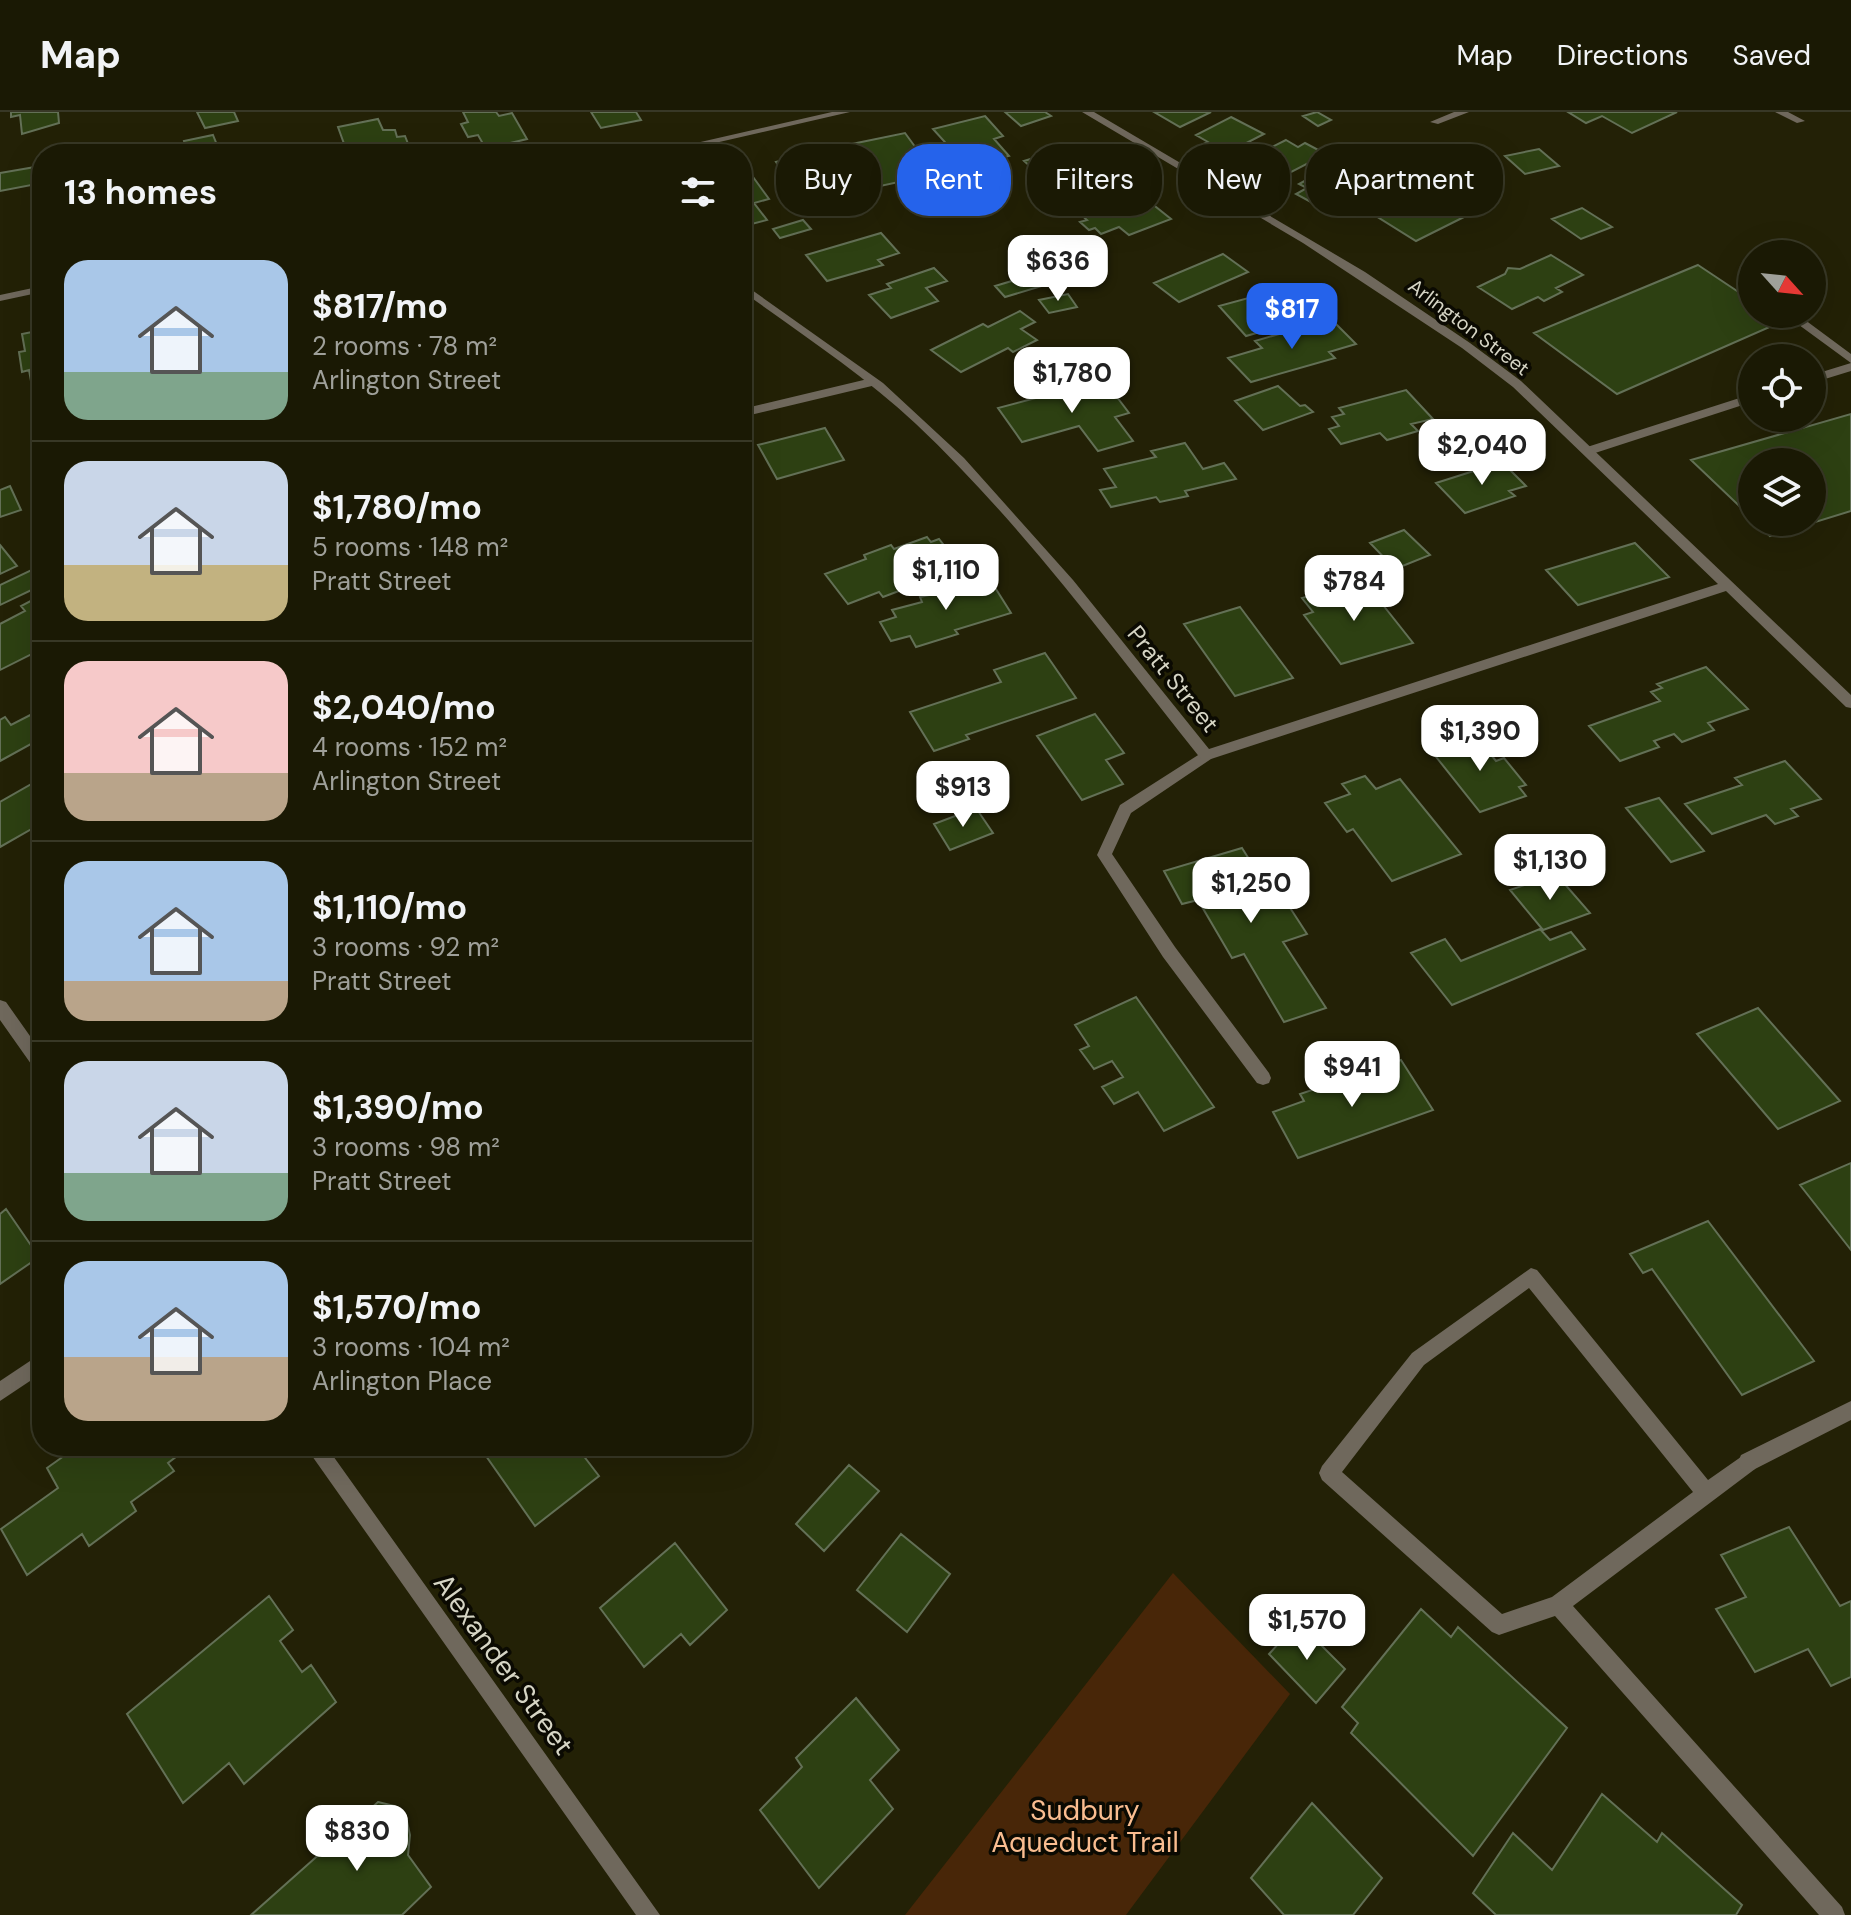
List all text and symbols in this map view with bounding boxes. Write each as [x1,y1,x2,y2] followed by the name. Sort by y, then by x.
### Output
[40,30,121,80] text: Map
[1456,37,1513,74] text: Map
[1557,37,1689,74] text: Directions
[1733,37,1811,74] text: Saved
[776,144,881,216] chip: Buy
[897,144,1011,216] chip: Rent
[1027,144,1162,216] chip: Filters
[1178,144,1290,216] chip: New
[1306,144,1503,216] chip: Apartment
[64,170,217,215] text: 13 homes
[676,170,720,214] icon: filters
[1011,235,1105,303] pin: $636
[1738,240,1826,328] north arrow
[1738,240,1826,536] map controls
[1026,244,1090,278] text: $636
[1403,273,1535,381] street label: Arlington Street
[1245,283,1339,351] pin: $817
[312,284,448,329] text: $817/mo
[128,292,224,388] icon: home
[1264,292,1320,326] text: $817
[312,329,497,363] text: 2 rooms · 78 m²
[1738,344,1826,432] button: locate
[1007,347,1137,415] pin: $1,780
[1032,356,1112,390] text: $1,780
[312,363,501,397] text: Arlington Street
[1417,419,1547,487] pin: $2,040
[1437,428,1527,462] text: $2,040
[1738,448,1826,536] button: layers
[312,485,482,530] text: $1,780/mo
[128,493,224,589] icon: home
[312,530,508,564] text: 5 rooms · 148 m²
[881,544,1011,612] pin: $1,110
[912,553,980,587] text: $1,110
[1307,555,1401,623] pin: $784
[312,564,451,598] text: Pratt Street
[1323,564,1385,598] text: $784
[1121,619,1226,738] street label: Pratt Street
[312,685,496,730] text: $2,040/mo
[128,693,224,789] icon: home
[1415,705,1545,773] pin: $1,390
[1439,714,1521,748] text: $1,390
[312,730,507,764] text: 4 rooms · 152 m²
[916,761,1010,829] pin: $913
[312,764,501,798] text: Arlington Street
[934,770,992,804] text: $913
[1485,834,1615,902] pin: $1,130
[1512,843,1588,877] text: $1,130
[1186,857,1316,925] pin: $1,250
[1210,866,1292,900] text: $1,250
[312,885,467,930] text: $1,110/mo
[128,893,224,989] icon: home
[312,930,499,964] text: 3 rooms · 92 m²
[312,964,451,998] text: Pratt Street
[1305,1041,1399,1109] pin: $941
[1323,1050,1381,1084] text: $941
[312,1085,484,1130] text: $1,390/mo
[128,1093,224,1189] icon: home
[312,1130,500,1164] text: 3 rooms · 98 m²
[312,1164,451,1198] text: Pratt Street
[312,1285,481,1330] text: $1,570/mo
[128,1293,224,1389] icon: home
[312,1330,510,1364] text: 3 rooms · 104 m²
[312,1364,492,1398] text: Arlington Place
[425,1566,582,1762] street label: Alexander Street
[1242,1594,1372,1662] pin: $1,570
[1267,1603,1347,1637] text: $1,570
[991,1792,1179,1861] park label: Sudbury Aqueduct Trail
[310,1805,404,1873] pin: $830
[324,1814,390,1848] text: $830

